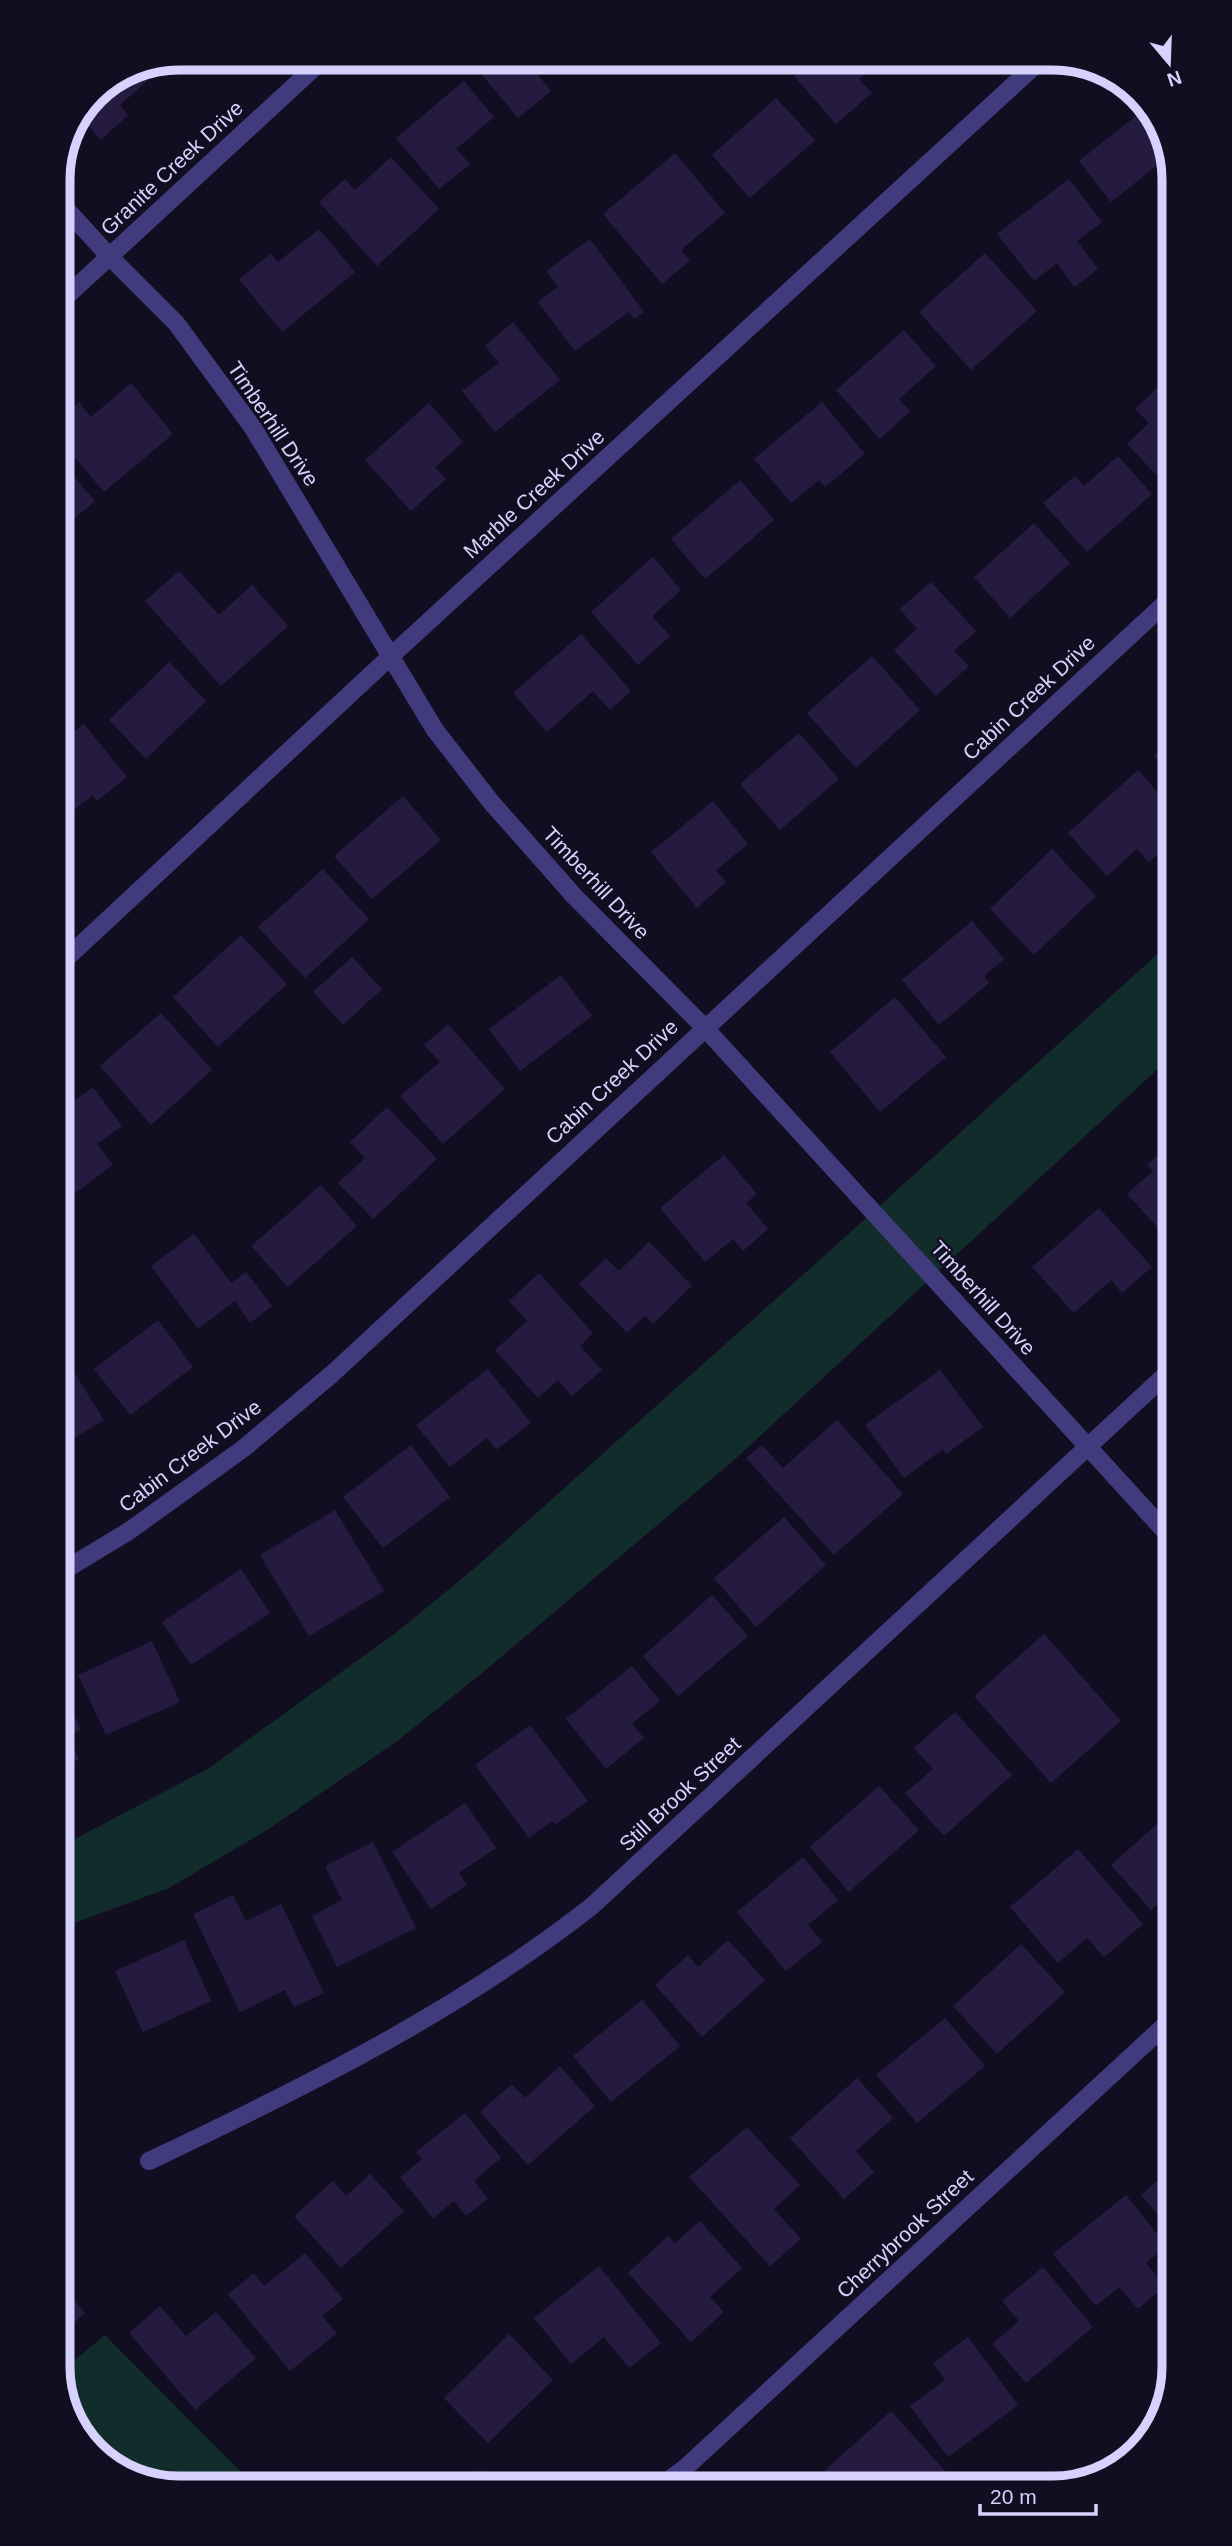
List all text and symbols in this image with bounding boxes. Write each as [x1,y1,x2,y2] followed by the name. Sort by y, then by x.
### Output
[1134,28,1204,98] north arrow
[1164,66,1184,91] text: N
[96,96,247,239] street label: Granite Creek Drive
[223,357,324,490] street label: Timberhill Drive
[459,425,609,563] street label: Marble Creek Drive
[958,631,1099,765] street label: Cabin Creek Drive
[538,822,654,944] street label: Timberhill Drive
[541,1015,682,1149] street label: Cabin Creek Drive
[926,1236,1040,1359] street label: Timberhill Drive
[114,1395,265,1516] street label: Cabin Creek Drive
[615,1732,745,1855] street label: Still Brook Street
[832,2165,977,2303] street label: Cherrybrook Street
[980,2472,1096,2516] scale bar
[990,2485,1037,2508] text: 20 m

